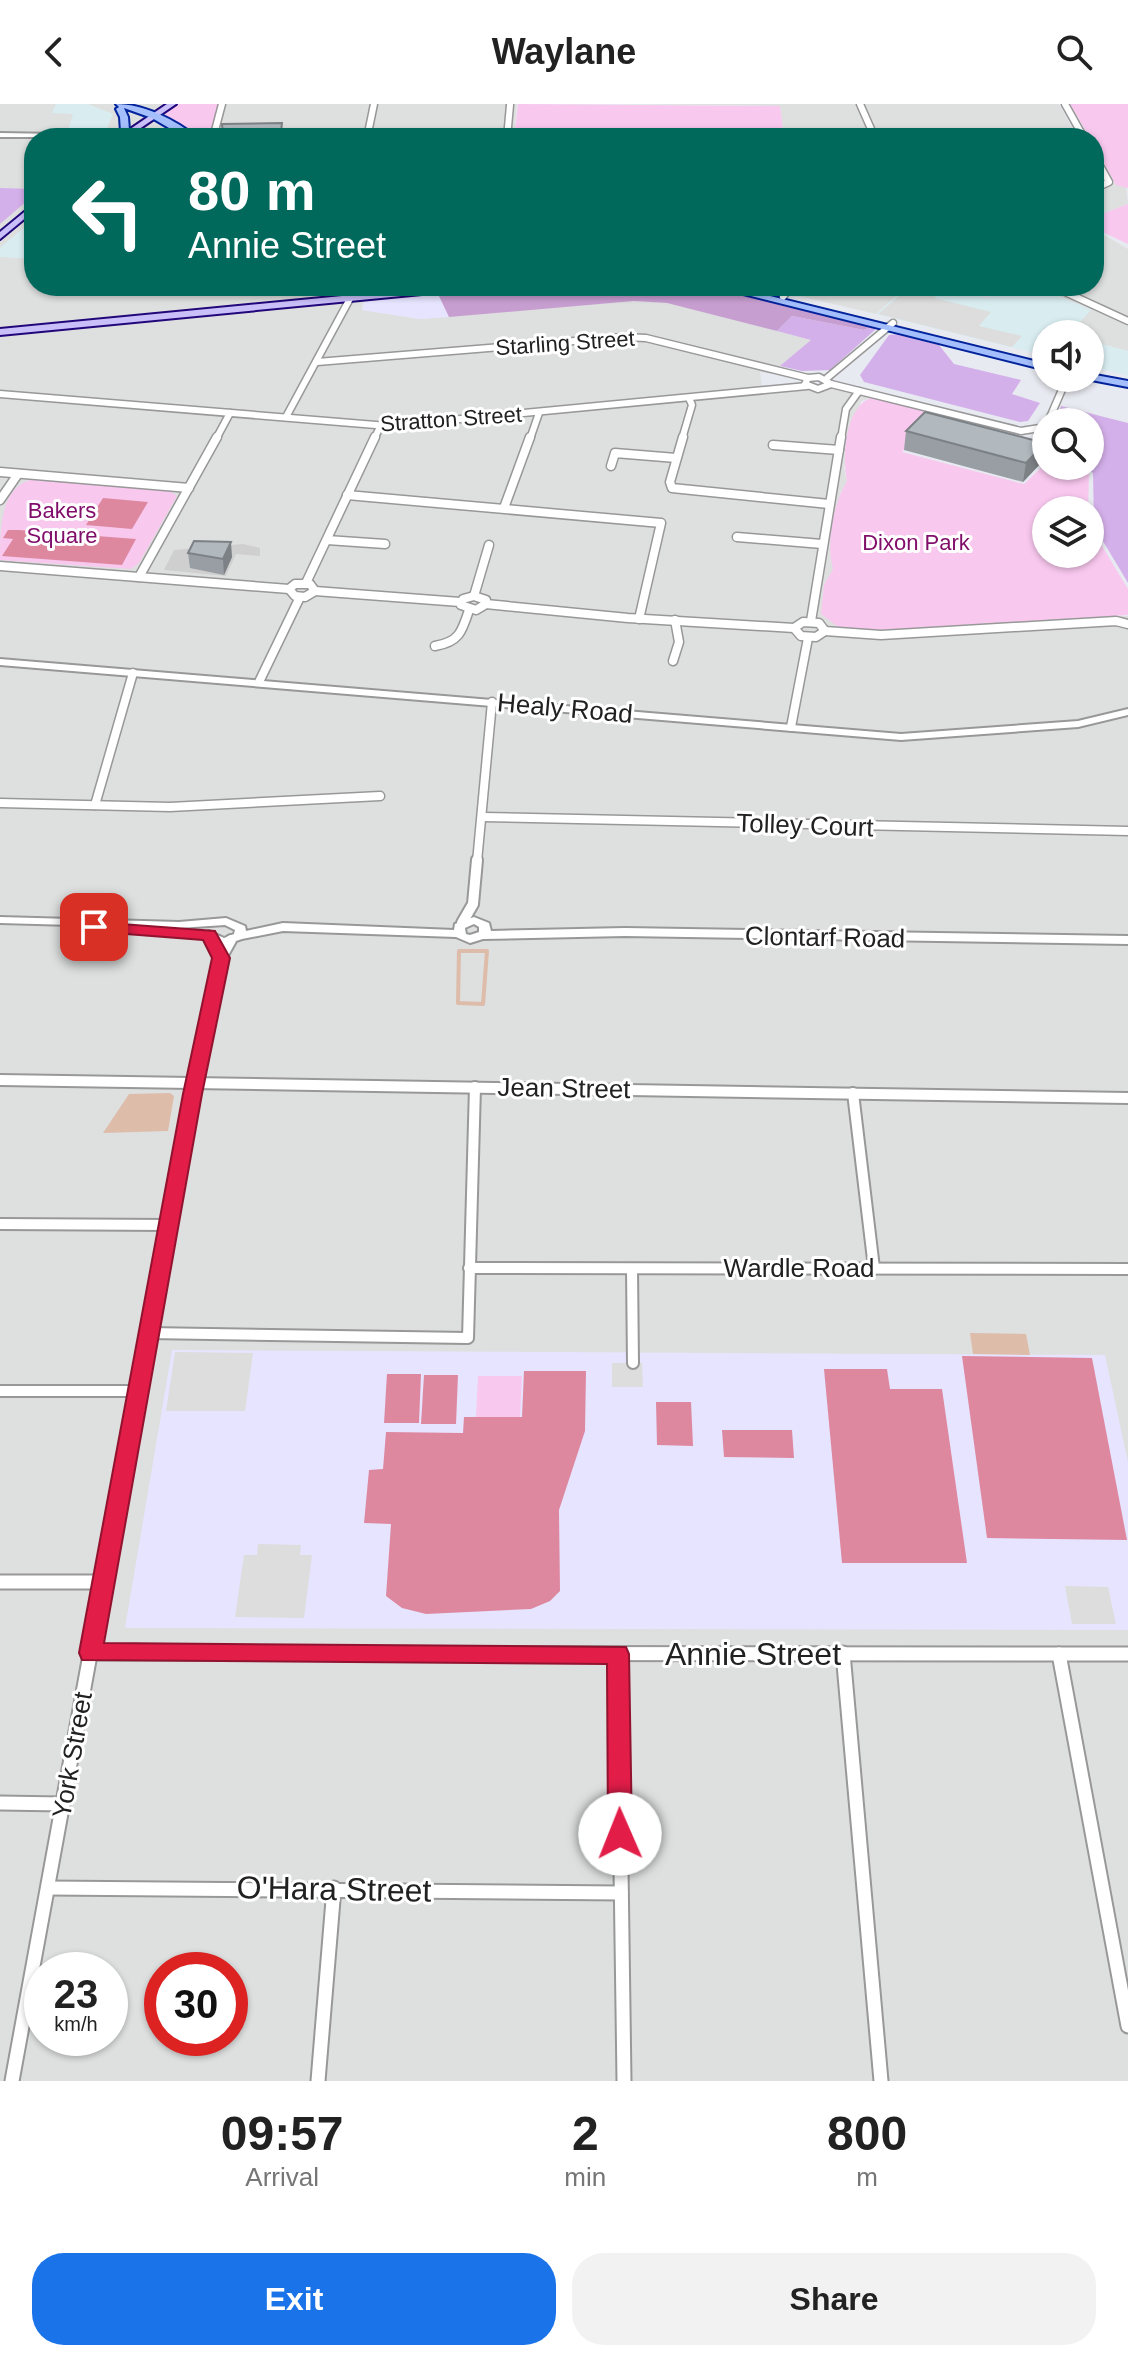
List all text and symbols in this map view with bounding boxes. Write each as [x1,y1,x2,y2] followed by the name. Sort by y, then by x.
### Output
[32,30,76,74] icon: back
[1052,30,1096,74] icon: search
[492,31,636,72] text: Waylane
[188,159,316,222] text: 80 m
[56,160,160,264] icon: left
[188,225,386,266] text: Annie Street
[1032,320,1104,568] map controls
[1032,320,1104,392] button: sound
[495,326,635,360] street label: Starling Street
[379,402,523,436] street label: Stratton Street
[1032,408,1104,480] button: search
[1032,496,1104,568] button: layers
[27,498,97,548] park label: Bakers Square
[862,530,971,555] park label: Dixon Park
[496,687,634,729] street label: Healy Road
[736,808,875,842] street label: Tolley Court
[60,893,128,961] pin
[72,905,116,949] icon: arrive
[745,921,905,953] street label: Clontarf Road
[497,1072,632,1104] street label: Jean Street
[724,1253,874,1283] street label: Wardle Road
[665,1636,841,1672] street label: Annie Street
[46,1689,98,1820] street label: York Street
[578,1792,662,1876] position arrow
[236,1869,432,1909] street label: O'Hara Street
[144,1952,248,2056] speed limit sign: 30
[54,1972,98,2016] text: 23
[54,2013,98,2035] text: km/h
[221,2107,344,2160] text: 09:57
[572,2107,599,2160] text: 2
[827,2107,907,2160] text: 800
[245,2162,319,2192] text: Arrival
[564,2162,606,2192] text: min
[856,2162,878,2192] text: m
[32,2253,556,2345] button: Exit
[572,2253,1096,2345] button: Share

